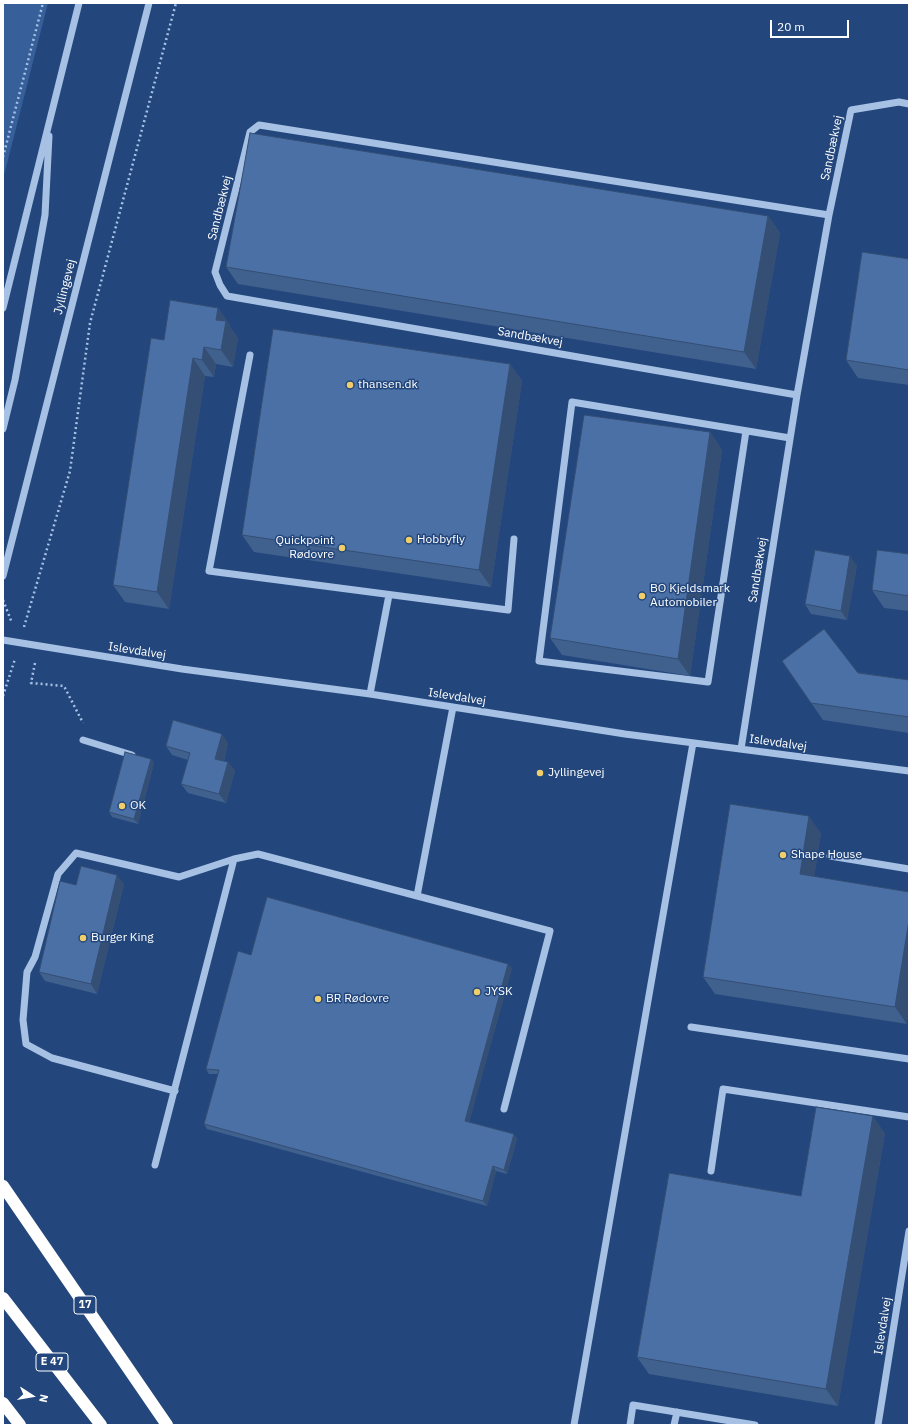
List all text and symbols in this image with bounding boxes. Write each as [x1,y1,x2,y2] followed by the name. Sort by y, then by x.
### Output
[772,12,851,38] scale bar
[777,19,805,34] text: 20 m
[818,114,846,182] street label: Sandbækvej
[205,174,235,242] street label: Sandbækvej
[51,258,79,316] street label: Jyllingevej
[496,324,564,350] street label: Sandbækvej
[358,378,418,392] place label: thansen.dk
[345,380,355,390] marker: thansen.dk
[417,533,465,547] place label: Hobbyfly
[276,534,334,562] place label: Quickpoint Rødovre
[404,535,414,545] marker: Hobbyfly
[746,536,770,604] street label: Sandbækvej
[337,543,347,553] marker: Quickpoint Rødovre
[650,582,730,610] place label: BO Kjeldsmark Automobiler
[637,591,647,601] marker: BO Kjeldsmark Automobiler
[107,639,167,663] street label: Islevdalvej
[427,685,487,709] street label: Islevdalvej
[748,732,808,754] street label: Islevdalvej
[548,766,605,780] place label: Jyllingevej
[535,768,545,778] marker: Jyllingevej
[130,799,146,813] place label: OK
[117,801,127,811] marker: OK
[791,848,862,862] place label: Shape House
[778,850,788,860] marker: Shape House
[91,931,154,945] place label: Burger King
[78,933,88,943] marker: Burger King
[485,985,513,999] place label: JYSK
[472,987,482,997] marker: JYSK
[326,992,389,1006] place label: BR Rødovre
[313,994,323,1004] marker: BR Rødovre
[74,1296,96,1314] road number: 17
[871,1296,895,1356] street label: Islevdalvej
[36,1353,68,1371] road number: E 47
[12,1376,52,1416] north arrow
[36,1393,51,1404] text: N

